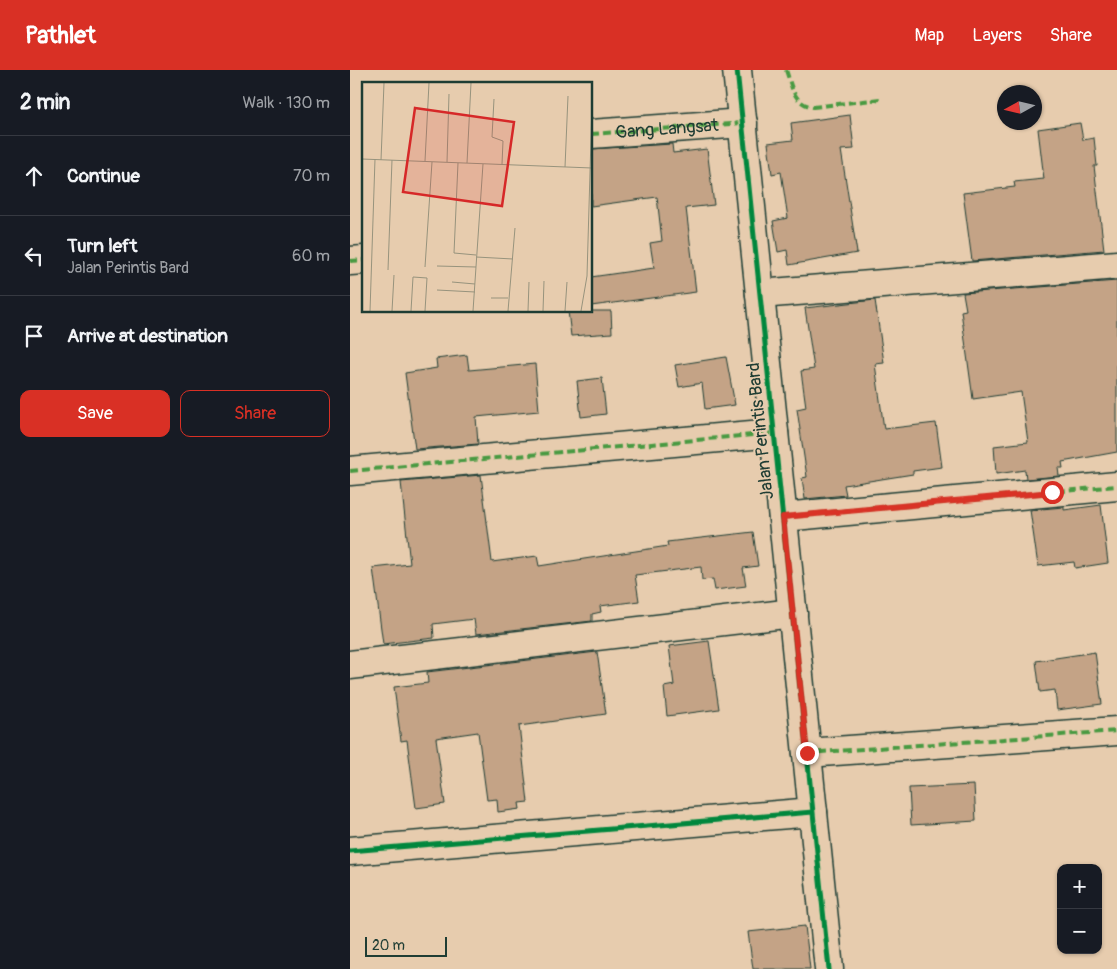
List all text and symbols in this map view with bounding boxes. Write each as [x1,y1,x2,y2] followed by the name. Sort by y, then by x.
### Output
[25,21,96,50] text: Pathlet
[915,24,944,47] text: Map
[972,24,1022,47] text: Layers
[1050,24,1092,47] text: Share
[362,82,592,312] inset map
[997,85,1042,130] north arrow
[20,89,70,116] text: 2 min
[243,93,330,113] text: Walk · 130 m
[614,114,720,144] street label: Gang Langsat
[20,162,48,190] icon: ahead
[67,164,140,188] text: Continue
[293,166,330,186] text: 70 m
[67,234,137,258] text: Turn left
[20,242,48,270] icon: left
[292,246,330,266] text: 60 m
[67,258,189,278] text: Jalan Perintis Bard
[20,322,48,350] icon: arrive
[67,324,228,348] text: Arrive at destination
[742,361,779,500] street label: Jalan Perintis Bard
[20,390,170,437] button: Save
[180,390,330,437] button: Share
[1041,481,1064,504] route start
[796,742,819,765] route end
[1057,864,1102,954] map controls
[1057,864,1102,909] button: +
[1057,909,1102,954] button: −
[365,934,448,957] scale bar
[372,937,405,954] text: 20 m

